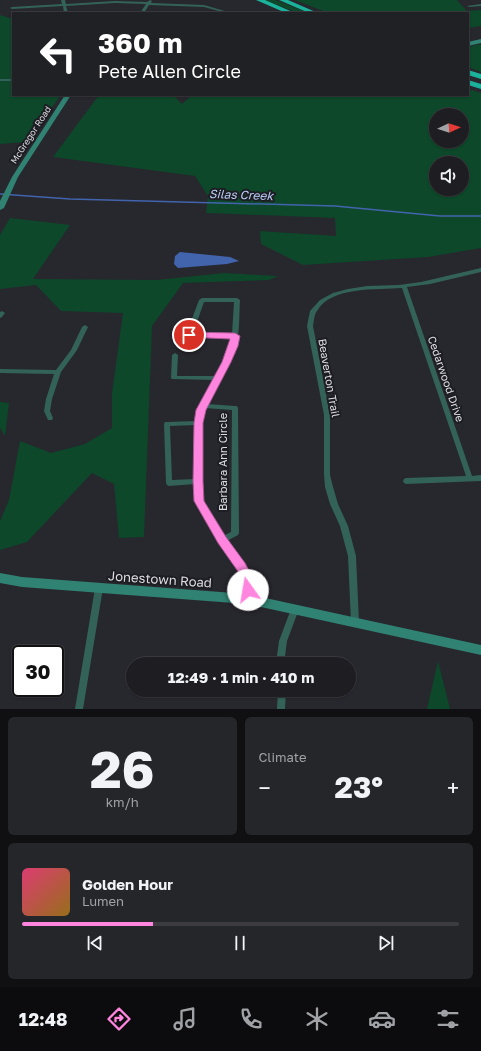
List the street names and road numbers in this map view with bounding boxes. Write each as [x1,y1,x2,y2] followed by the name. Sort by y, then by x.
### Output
[8,104,53,166] street label: McGregor Road
[426,334,467,424] street label: Cedarwood Drive
[316,337,343,419] street label: Beaverton Trail
[216,413,229,511] street label: Barbara Ann Circle
[108,567,212,591] street label: Jonestown Road

